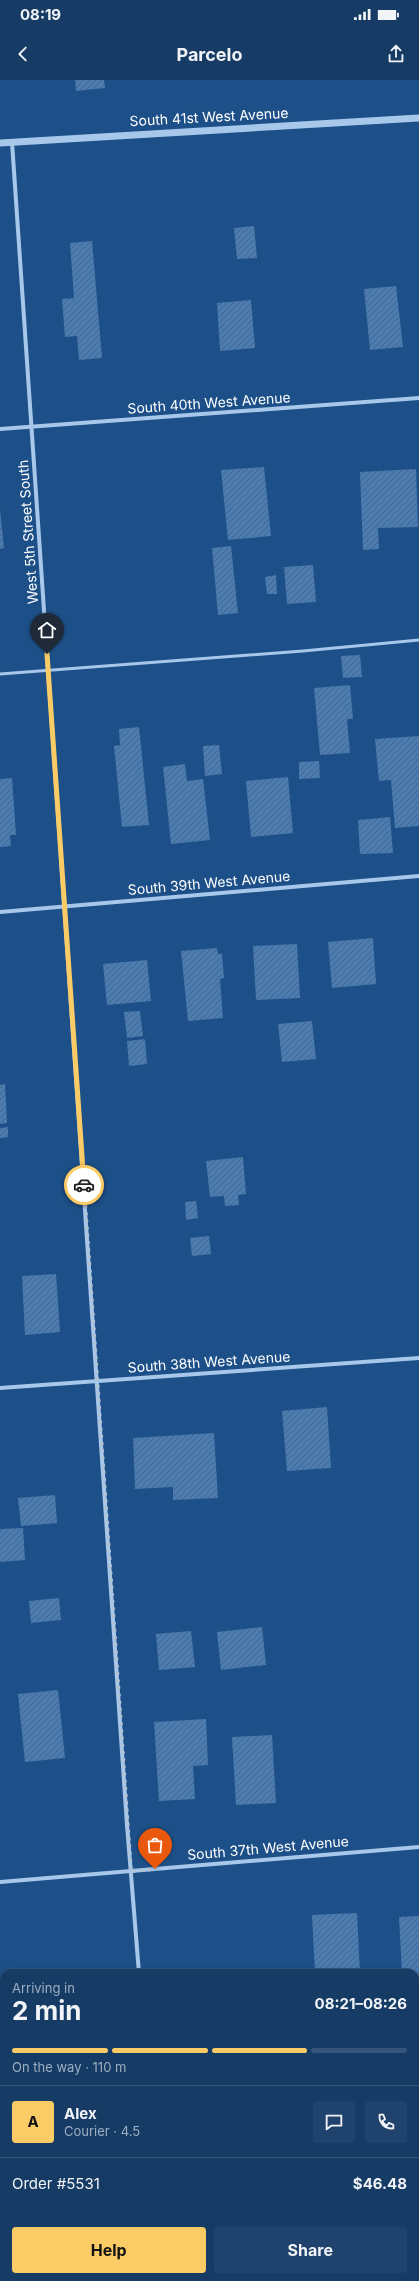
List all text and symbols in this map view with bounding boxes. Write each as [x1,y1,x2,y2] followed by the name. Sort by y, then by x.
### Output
[20,5,61,24] text: 08:19
[12,43,34,65] icon: back
[385,43,407,65] icon: share
[176,44,243,65] text: Parcelo
[129,104,289,129] street label: South 41st West Avenue
[127,388,291,417] street label: South 40th West Avenue
[14,459,41,605] street label: West 5th Street South
[30,613,64,654] pin
[36,619,58,641] icon: home
[127,867,291,898] street label: South 39th West Avenue
[64,1165,104,1205] courier
[73,1174,95,1196] icon: car
[127,1347,291,1376] street label: South 38th West Avenue
[138,1828,172,1869] pin
[186,1832,349,1863] street label: South 37th West Avenue
[144,1834,166,1856] icon: bag
[12,1980,75,1996] text: Arriving in
[315,1994,407,2013] text: 08:21–08:26
[12,1995,82,2026] text: 2 min
[12,2059,126,2075] text: On the way · 110 m
[313,2101,355,2143] button: chat
[365,2101,407,2143] button: phone
[64,2104,97,2123] text: Alex
[27,2112,39,2131] text: A
[64,2123,140,2139] text: Courier · 4.5
[12,2174,100,2193] text: Order #5531
[353,2174,407,2193] text: $46.48
[12,2227,206,2273] button: Help
[214,2227,407,2273] button: Share

